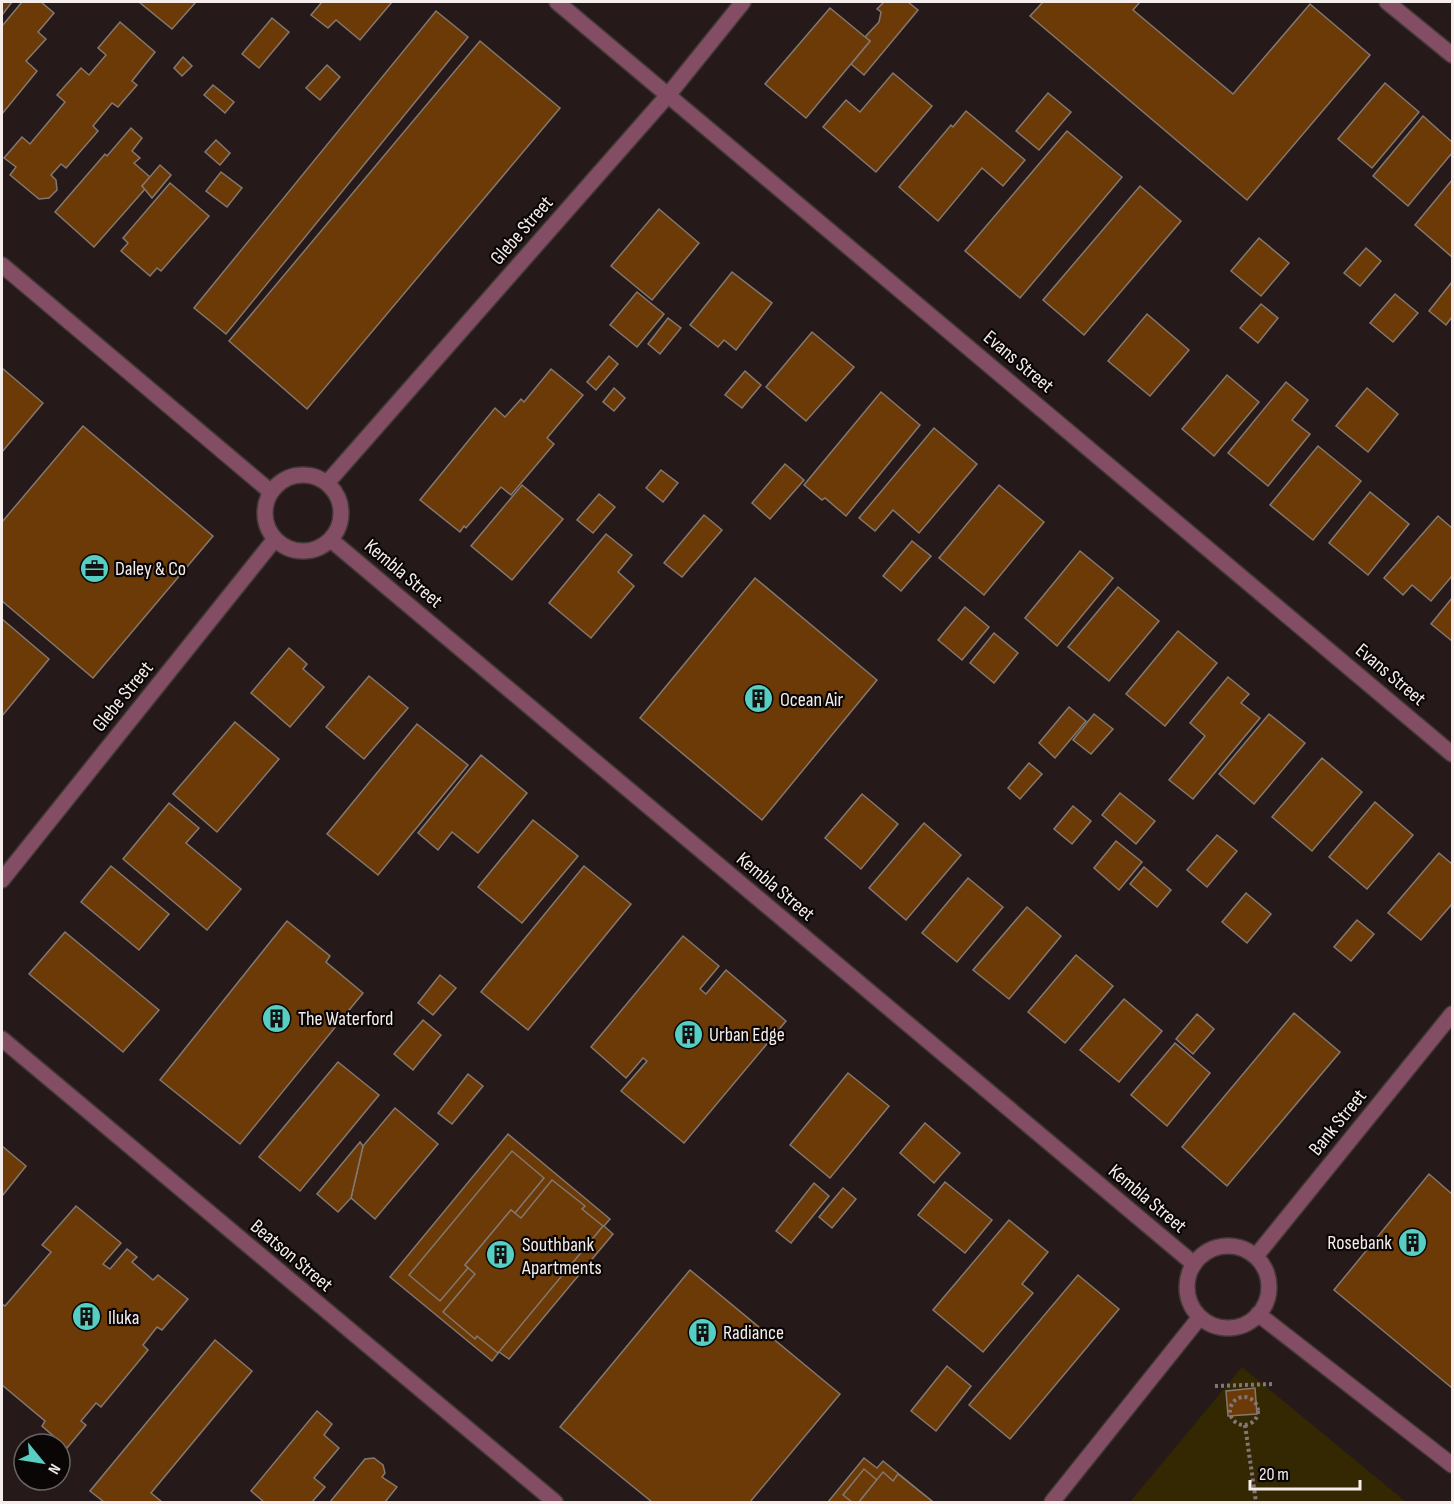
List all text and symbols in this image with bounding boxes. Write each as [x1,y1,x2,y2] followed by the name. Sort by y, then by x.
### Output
[485,191,558,270] street label: Glebe Street
[978,325,1058,398] street label: Evans Street
[359,534,447,613] street label: Kembla Street
[78,552,110,584] office icon: Daley & Co
[115,557,186,581] place label: Daley & Co
[1350,638,1430,711] street label: Evans Street
[87,657,158,737] street label: Glebe Street
[743,683,775,715] building icon: Ocean Air
[780,688,844,712] place label: Ocean Air
[731,847,819,926] street label: Kembla Street
[261,1002,293,1034] building icon: The Waterford
[298,1007,393,1031] place label: The Waterford
[672,1018,704,1050] building icon: Urban Edge
[709,1023,785,1047] place label: Urban Edge
[1304,1085,1372,1161] street label: Bank Street
[1103,1159,1191,1238] street label: Kembla Street
[245,1214,337,1297] street label: Beatson Street
[1397,1226,1429,1258] building icon: Rosebank
[1327,1231,1392,1255] place label: Rosebank
[521,1233,602,1280] place label: Southbank Apartments
[485,1239,517,1271] building icon: Southbank Apartments
[71,1301,103,1333] building icon: Iluka
[108,1306,139,1330] place label: Iluka
[686,1316,718,1348] building icon: Radiance
[723,1321,784,1345] place label: Radiance
[12,1432,72,1492] north arrow
[1250,1453,1360,1491] scale bar
[43,1460,64,1477] text: N
[1259,1464,1289,1485] text: 20 m

